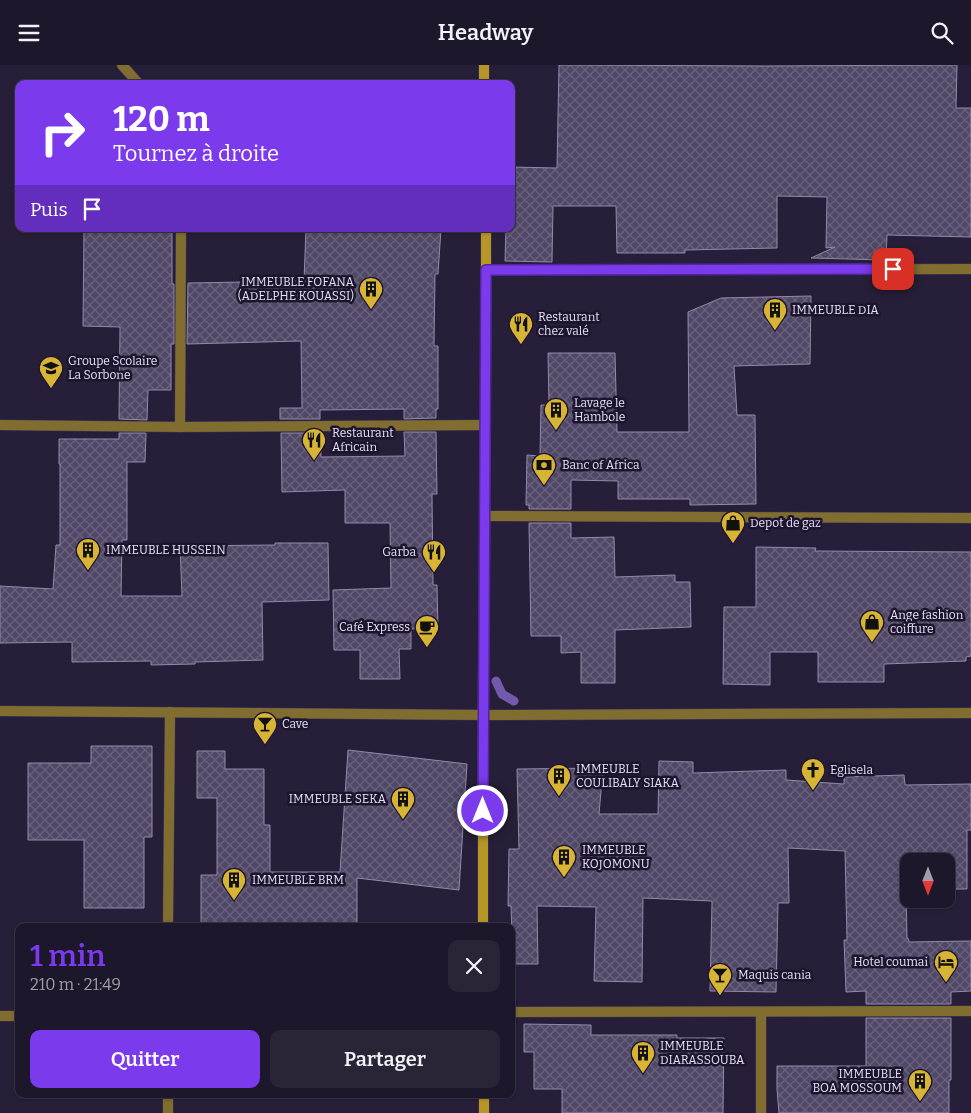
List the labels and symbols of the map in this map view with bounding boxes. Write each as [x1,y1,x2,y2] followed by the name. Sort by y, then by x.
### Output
[872,248,914,290] pin
[238,275,354,303] place label: IMMEUBLE FOFANA (ADELPHE KOUASSI)
[358,276,384,310] building icon: IMMEUBLE FOFANA (ADELPHE KOUASSI)
[762,297,788,331] building icon: IMMEUBLE DIA
[792,303,879,317] place label: IMMEUBLE DIA
[538,310,600,338] place label: Restaurant chez valé
[508,311,534,345] restaurant icon: Restaurant chez valé
[68,354,157,382] place label: Groupe Scolaire La Sorbone
[38,355,64,389] school or university icon: Groupe Scolaire La Sorbone
[574,396,625,424] place label: Lavage le Hambole
[543,397,569,431] building icon: Lavage le Hambole
[332,426,394,454] place label: Restaurant Africain
[301,427,327,461] restaurant icon: Restaurant Africain
[531,452,557,486] bank icon: Banc of Africa
[562,458,640,472] place label: Banc of Africa
[720,510,746,544] shop icon: Depot de gaz
[750,516,821,530] place label: Depot de gaz
[75,537,101,571] building icon: IMMEUBLE HUSSEIN
[421,539,447,573] restaurant icon: Garba
[106,543,226,557] place label: IMMEUBLE HUSSEIN
[382,545,416,559] place label: Garba
[890,608,964,636] place label: Ange fashion coiffure
[859,609,885,643] shop icon: Ange fashion coiffure
[414,614,440,648] cafe icon: Café Express
[339,620,410,634] place label: Café Express
[252,711,278,745] bar icon: Cave
[282,717,308,731] place label: Cave
[800,757,826,791] church icon: Eglisela
[576,762,680,790] place label: IMMEUBLE COULIBALY SIAKA
[546,763,572,797] building icon: IMMEUBLE COULIBALY SIAKA
[830,763,873,777] place label: Eglisela
[456,784,508,836] position arrow
[390,786,416,820] building icon: IMMEUBLE SEKA
[289,792,386,806] place label: IMMEUBLE SEKA
[582,843,650,871] place label: IMMEUBLE KOJOMONU
[551,844,577,878] building icon: IMMEUBLE KOJOMONU
[900,853,955,907] north arrow
[221,867,247,901] building icon: IMMEUBLE BRM
[252,873,344,887] place label: IMMEUBLE BRM
[933,949,959,983] hotel icon: Hotel coumai
[853,955,928,969] place label: Hotel coumai
[707,962,733,996] bar icon: Maquis cania
[738,968,812,982] place label: Maquis cania
[660,1039,745,1067] place label: IMMEUBLE DIARASSOUBA
[630,1040,656,1074] building icon: IMMEUBLE DIARASSOUBA
[813,1067,902,1095] place label: IMMEUBLE BOA MOSSOUM
[907,1068,933,1102] building icon: IMMEUBLE BOA MOSSOUM

